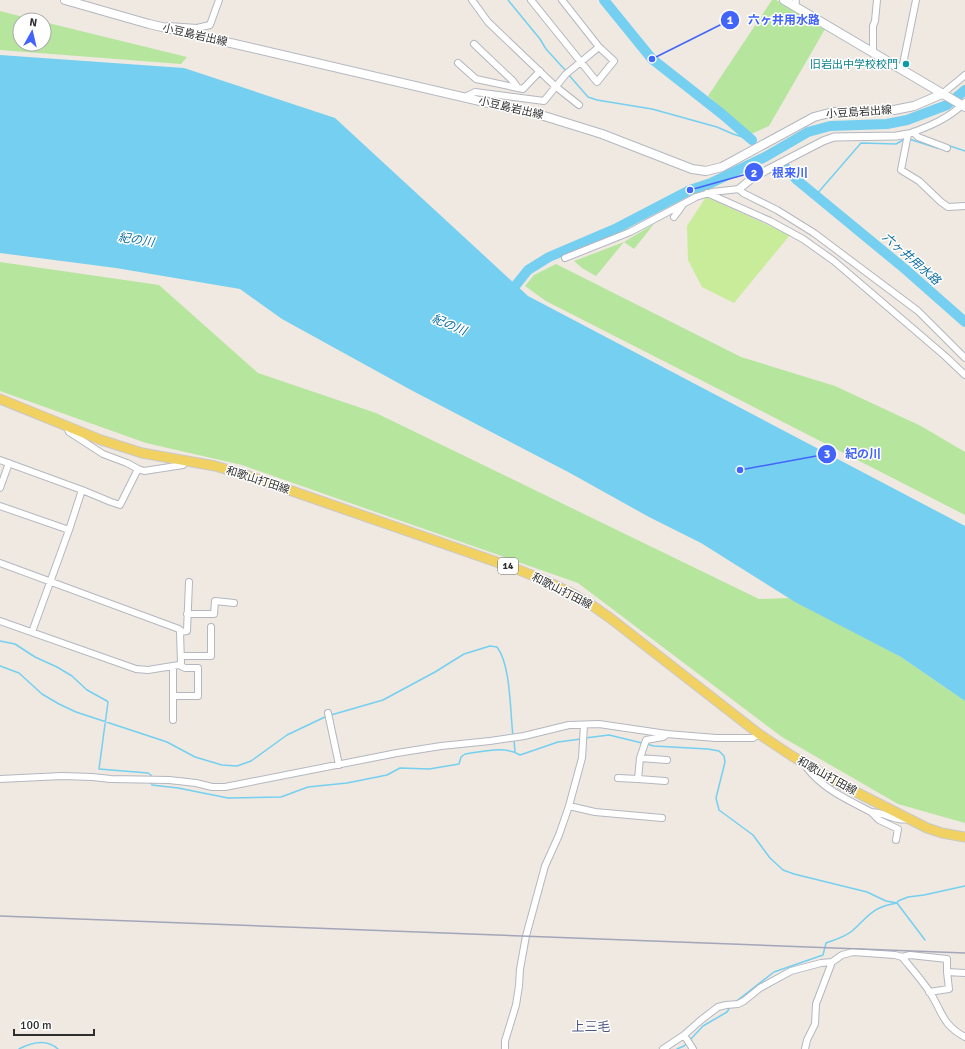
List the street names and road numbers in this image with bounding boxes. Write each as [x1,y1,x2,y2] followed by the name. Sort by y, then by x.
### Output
[161,21,229,49] street label: 小豆島岩出線
[477,94,545,122] street label: 小豆島岩出線
[826,103,892,121] street label: 小豆島岩出線
[225,464,291,496] street label: 和歌山打田線
[498,558,518,574] road number: 14
[530,570,594,612] street label: 和歌山打田線
[795,754,859,798] street label: 和歌山打田線

